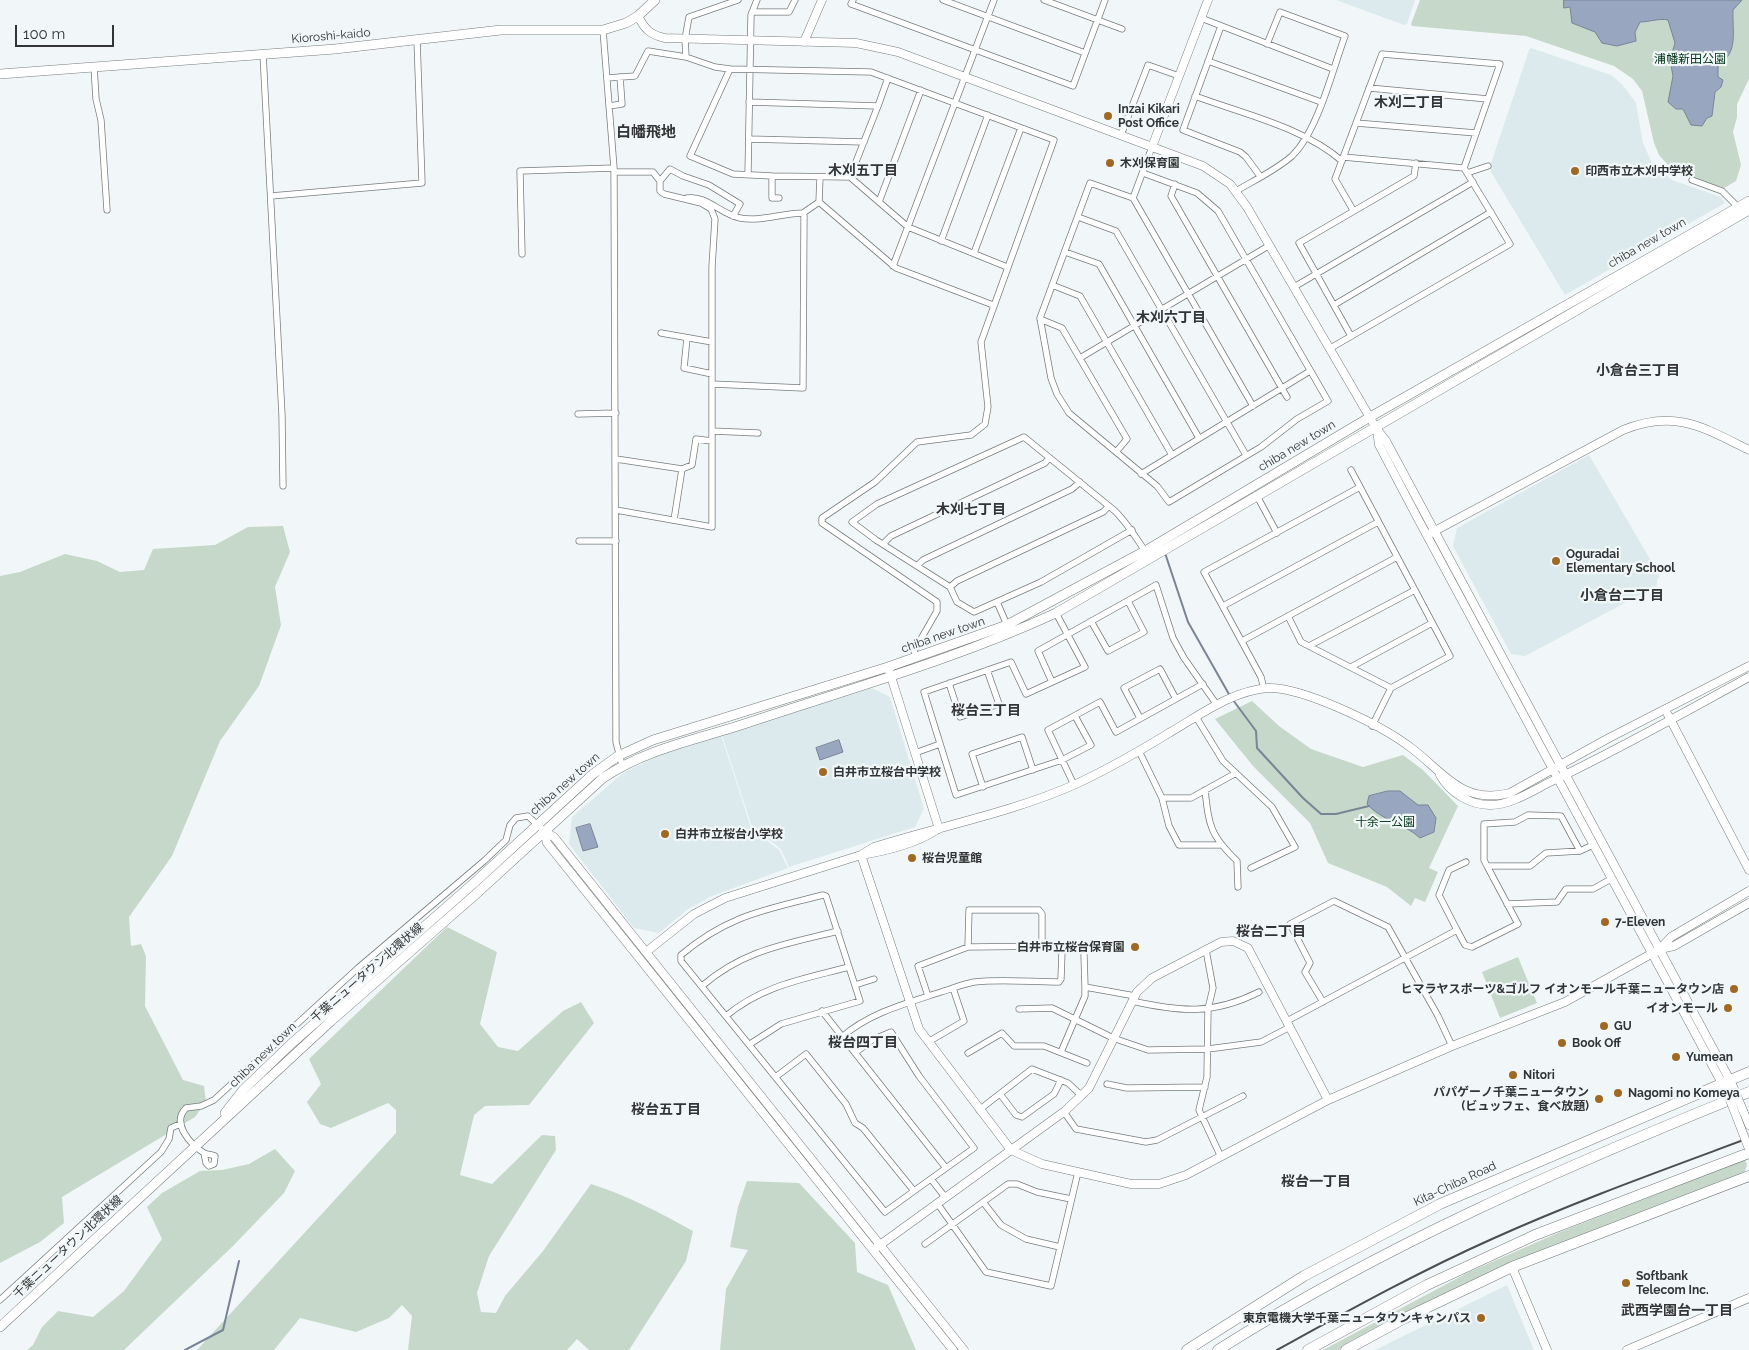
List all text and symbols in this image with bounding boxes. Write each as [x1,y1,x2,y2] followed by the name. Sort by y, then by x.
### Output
[18,15,116,47] scale bar
[23,25,65,43] text: 100 m
[291,25,371,47] street label: Kioroshi-kaido
[1654,52,1726,66] park label: 浦幡新田公園
[1374,95,1444,111] district label: 木刈二丁目
[1118,102,1180,130] place label: Inzai Kikari Post Office
[1102,110,1114,122] marker: Inzai Kikari Post Office
[616,123,676,141] district label: 白幡飛地
[1120,156,1180,170] place label: 木刈保育園
[1104,157,1116,169] marker: 木刈保育園
[828,163,898,179] district label: 木刈五丁目
[1585,164,1693,178] place label: 印西市立木刈中学校
[1569,165,1581,177] marker: 印西市立木刈中学校
[1606,215,1688,271] street label: chiba new town
[1136,310,1206,326] district label: 木刈六丁目
[1596,363,1680,379] district label: 小倉台三丁目
[1256,417,1338,475] street label: chiba new town
[936,502,1006,518] district label: 木刈七丁目
[1566,547,1675,575] place label: Oguradai Elementary School
[1550,555,1562,567] marker: Oguradai Elementary School
[1580,588,1664,604] district label: 小倉台二丁目
[899,614,987,656] street label: chiba new town
[951,703,1021,719] district label: 桜台三丁目
[527,750,603,818] street label: chiba new town
[833,765,941,779] place label: 白井市立桜台中学校
[817,766,829,778] marker: 白井市立桜台中学校
[1355,815,1415,829] park label: 十余一公園
[675,827,783,841] place label: 白井市立桜台小学校
[659,828,671,840] marker: 白井市立桜台小学校
[922,851,982,865] place label: 桜台児童館
[906,852,918,864] marker: 桜台児童館
[1615,915,1665,929] place label: 7-Eleven
[1599,916,1611,928] marker: 7-Eleven
[308,920,426,1026] street label: 千葉ニュータウン北環状線
[1236,924,1306,940] district label: 桜台二丁目
[1017,940,1125,954] place label: 白井市立桜台保育園
[1129,941,1141,953] marker: 白井市立桜台保育園
[1401,982,1724,996] place label: ヒマラヤスポーツ&ゴルフ イオンモール千葉ニュータウン店
[1728,983,1740,995] marker: ヒマラヤスポーツ&ゴルフ イオンモール千葉ニュータウン店
[1646,1001,1718,1015] place label: イオンモール
[1722,1002,1734,1014] marker: イオンモール
[227,1019,299,1091] street label: chiba new town
[1614,1019,1632,1033] place label: GU
[1598,1020,1610,1032] marker: GU
[828,1035,898,1051] district label: 桜台四丁目
[1572,1036,1621,1050] place label: Book Off
[1556,1037,1568,1049] marker: Book Off
[1686,1050,1733,1064] place label: Yumean
[1670,1051,1682,1063] marker: Yumean
[1523,1068,1555,1082] place label: Nitori
[1507,1069,1519,1081] marker: Nitori
[1433,1085,1589,1113] place label: パパゲーノ千葉ニュータウン (ビュッフェ、食べ放題)
[1628,1086,1740,1100] place label: Nagomi no Komeya
[1612,1087,1624,1099] marker: Nagomi no Komeya
[1593,1093,1605,1105] marker: パパゲーノ千葉ニュータウン (ビュッフェ、食べ放題)
[631,1102,701,1118] district label: 桜台五丁目
[1411,1159,1499,1209] street label: Kita-Chiba Road
[1281,1174,1351,1190] district label: 桜台一丁目
[10,1193,126,1301] street label: 千葉ニュータウン北環状線
[1636,1269,1709,1297] place label: Softbank Telecom Inc.
[1620,1277,1632,1289] marker: Softbank Telecom Inc.
[1621,1303,1733,1319] district label: 武西学園台一丁目
[1243,1311,1471,1325] place label: 東京電機大学千葉ニュータウンキャンパス
[1475,1312,1487,1324] marker: 東京電機大学千葉ニュータウンキャンパス

